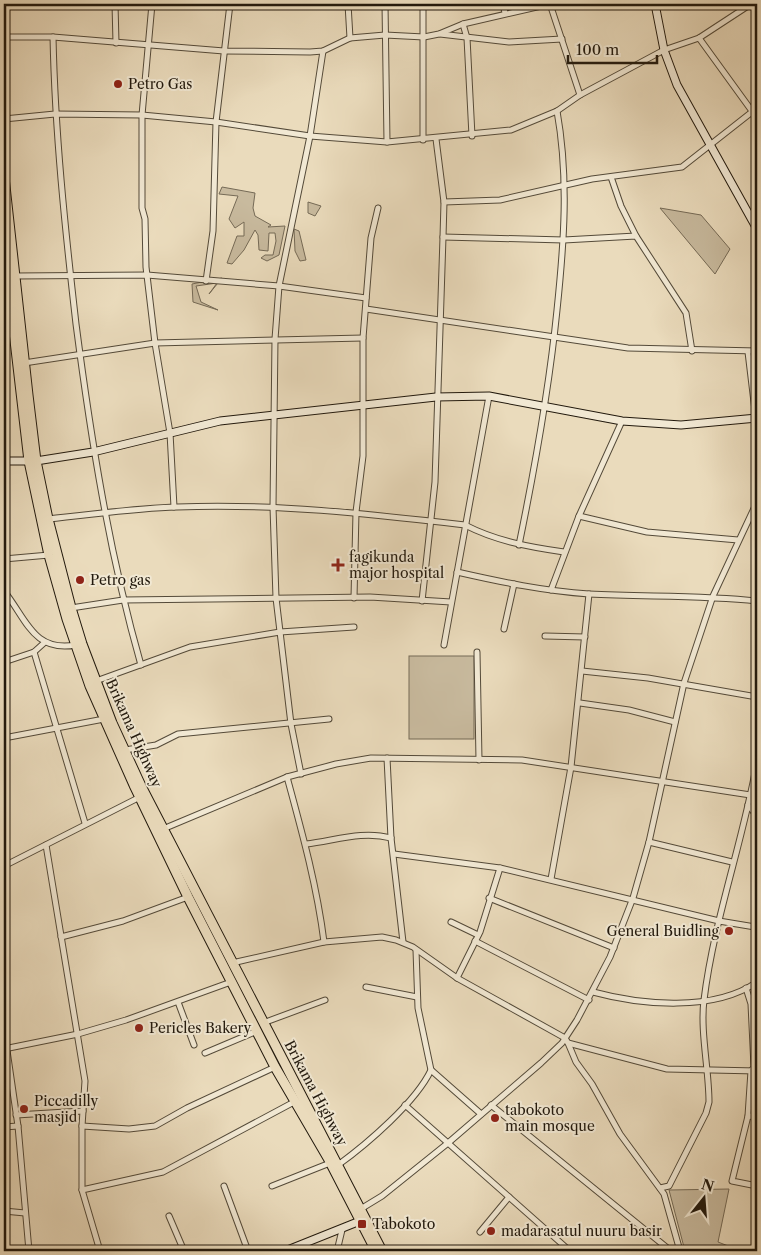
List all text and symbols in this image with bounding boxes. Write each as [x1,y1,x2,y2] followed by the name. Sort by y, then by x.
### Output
[568,32,657,64] scale bar
[576,40,619,59] text: 100 m
[128,75,192,93] place label: Petro Gas
[112,78,124,90] marker: Petro Gas
[349,548,444,582] place label: fagikunda major hospital
[331,558,345,572] marker: fagikunda major hospital
[90,571,151,589] place label: Petro gas
[74,574,86,586] marker: Petro gas
[102,676,166,790] street label: Brikama Highway
[606,922,720,940] place label: General Buidling
[723,925,735,937] marker: General Buidling
[149,1019,251,1037] place label: Pericles Bakery
[133,1022,145,1034] marker: Pericles Bakery
[281,1037,352,1149] street label: Brikama Highway
[34,1092,99,1126] place label: Piccadilly masjid
[505,1101,595,1135] place label: tabokoto main mosque
[18,1103,30,1115] marker: Piccadilly masjid
[489,1112,501,1124] marker: tabokoto main mosque
[678,1172,728,1222] north arrow
[699,1175,716,1196] text: N
[372,1215,435,1233] place label: Tabokoto
[356,1218,368,1230] marker: Tabokoto
[501,1222,662,1240] place label: madarasatul nuuru basir
[485,1225,497,1237] marker: madarasatul nuuru basir

